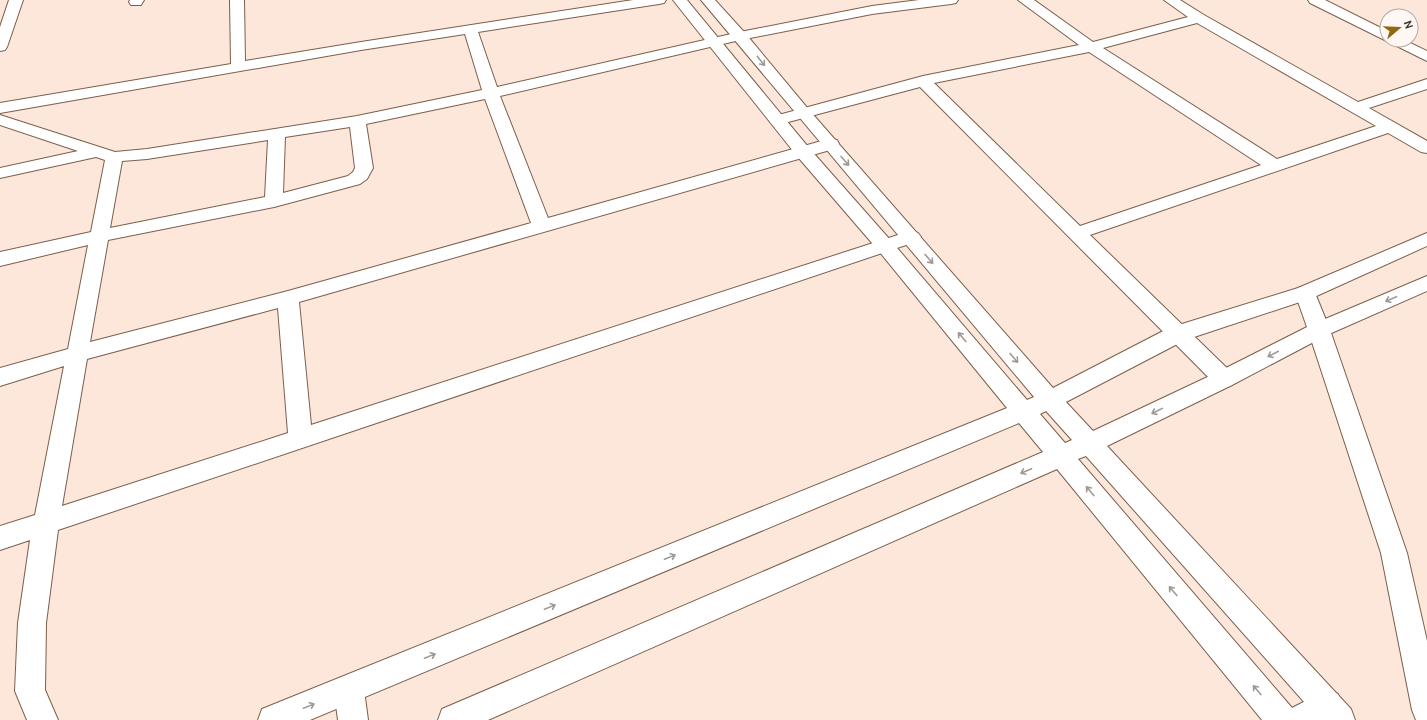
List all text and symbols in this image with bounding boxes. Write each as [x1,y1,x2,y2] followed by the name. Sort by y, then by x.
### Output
[1379,8,1419,48] north arrow
[1401,19,1416,31] text: N
[756,56,765,67] one-way arrow
[840,155,849,166] one-way arrow
[925,254,934,264] one-way arrow
[1386,296,1398,303] one-way arrow
[957,332,966,343] one-way arrow
[1268,350,1280,358] one-way arrow
[1009,353,1019,363] one-way arrow
[1151,408,1163,415] one-way arrow
[1021,468,1033,476] one-way arrow
[1085,486,1094,497] one-way arrow
[664,553,676,561] one-way arrow
[1169,585,1178,596] one-way arrow
[544,602,556,610] one-way arrow
[423,652,435,660] one-way arrow
[1252,685,1261,696] one-way arrow
[303,701,315,709] one-way arrow

